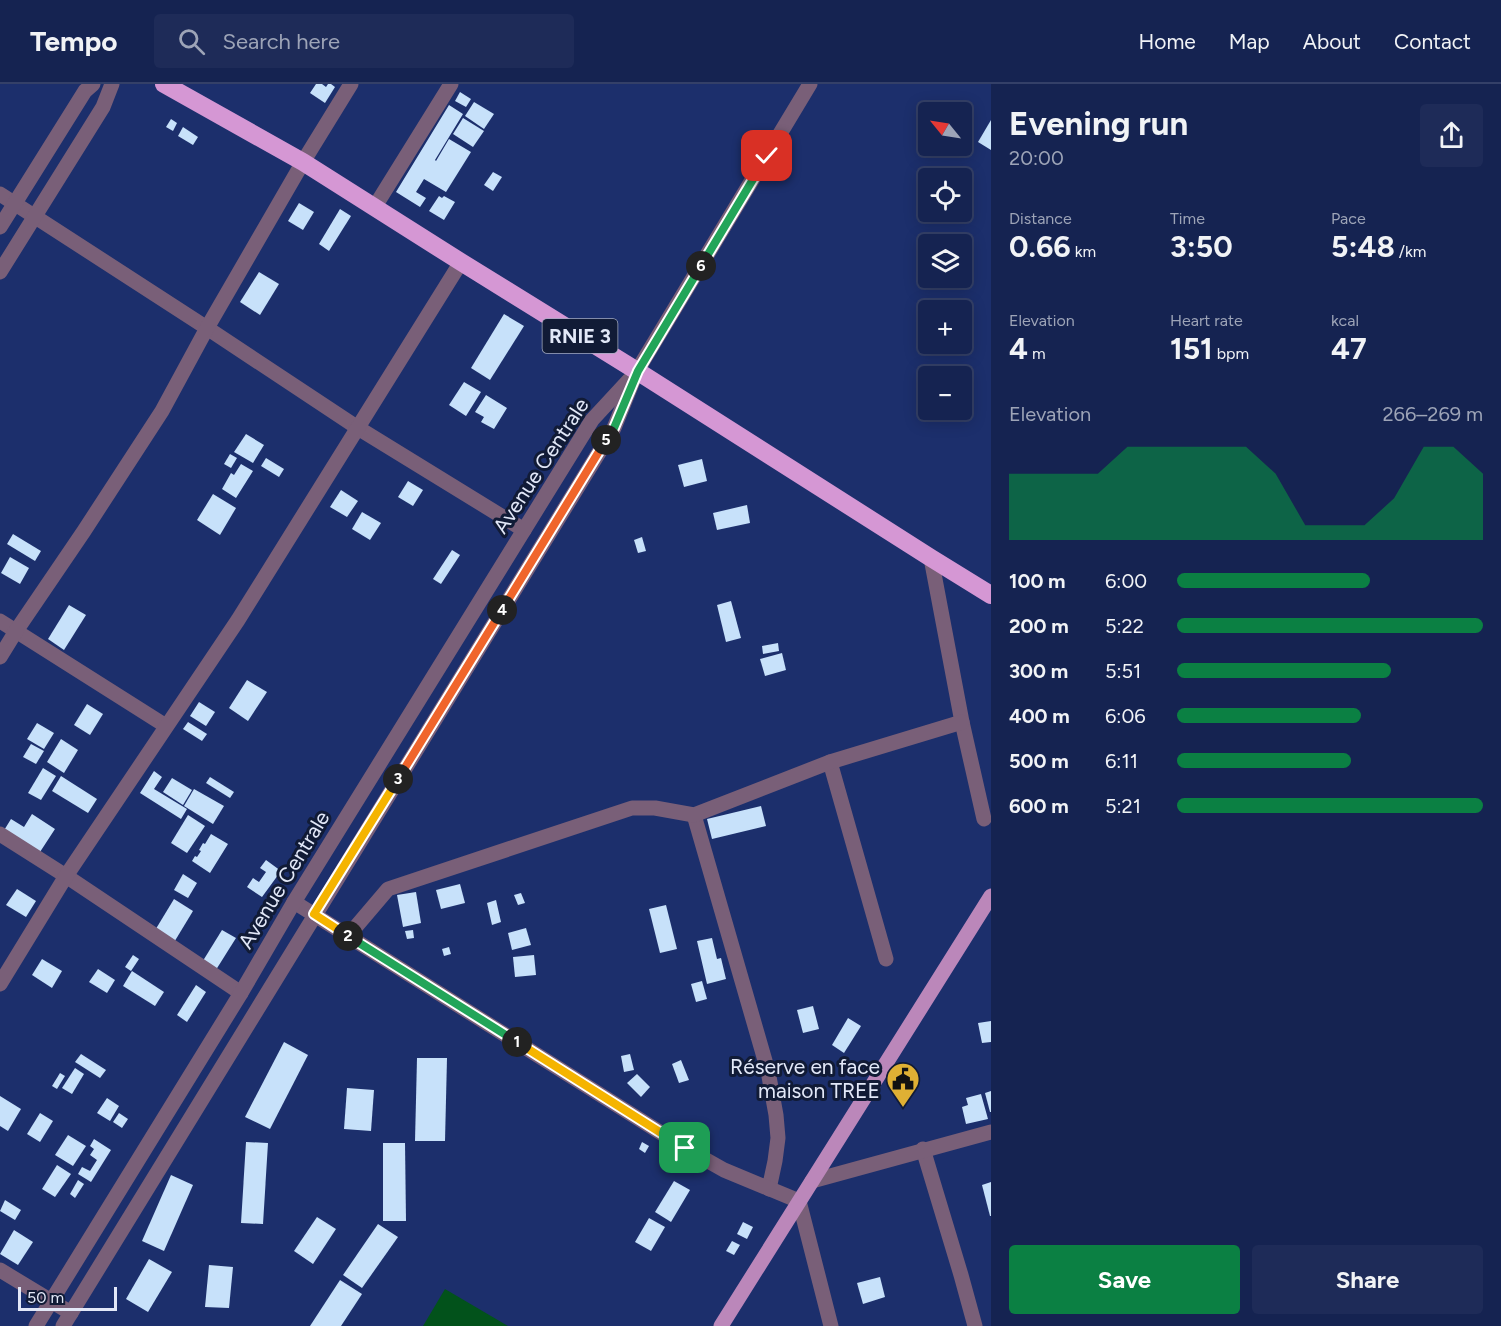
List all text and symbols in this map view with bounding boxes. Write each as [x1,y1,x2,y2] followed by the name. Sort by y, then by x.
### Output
[154,14,574,68] search box
[30,24,118,58] text: Tempo
[175,25,208,58] icon: search
[223,28,340,55] text: Search here
[1139,29,1196,54] text: Home
[1229,29,1270,54] text: Map
[1303,29,1361,54] text: About
[1394,29,1471,54] text: Contact
[918,102,972,156] north arrow
[918,102,972,420] map controls
[1009,104,1188,143] text: Evening run
[1420,104,1483,167] button: share
[741,130,792,181] pin
[750,139,783,172] icon: check
[1009,146,1064,170] text: 20:00
[918,168,972,222] button: locate
[1009,209,1072,228] text: Distance
[1170,209,1205,228] text: Time
[1331,209,1366,228] text: Pace
[1009,228,1071,265] text: 0.66
[1170,228,1233,265] text: 3:50
[1331,228,1395,265] text: 5:48
[918,234,972,288] button: layers
[1071,242,1096,261] text: km
[1395,242,1426,261] text: /km
[686,251,716,281] pin: 6
[696,256,706,275] text: 6
[918,300,972,354] button: +
[1009,311,1075,330] text: Elevation
[1170,311,1243,330] text: Heart rate
[1331,311,1359,330] text: kcal
[542,319,618,353] road number: RNIE 3
[1009,330,1028,367] text: 4
[1170,330,1213,367] text: 151
[1331,330,1367,367] text: 47
[1028,344,1046,363] text: m
[1213,344,1249,363] text: bpm
[918,366,972,420] button: −
[488,393,594,538] street label: Avenue Centrale
[1009,402,1091,426] text: Elevation
[1382,402,1483,426] text: 266–269 m
[591,425,621,455] pin: 5
[601,430,611,449] text: 5
[1009,569,1066,593] text: 100 m
[1105,569,1147,593] text: 6:00
[487,595,517,625] pin: 4
[497,600,507,619] text: 4
[1009,614,1069,638] text: 200 m
[1105,614,1144,638] text: 5:22
[1009,659,1068,683] text: 300 m
[1105,659,1141,683] text: 5:51
[1009,704,1070,728] text: 400 m
[1105,704,1146,728] text: 6:06
[1009,749,1069,773] text: 500 m
[1105,749,1138,773] text: 6:11
[383,764,413,794] pin: 3
[394,769,402,788] text: 3
[1009,794,1069,818] text: 600 m
[1105,794,1141,818] text: 5:21
[233,806,335,953] street label: Avenue Centrale
[333,921,363,951] pin: 2
[343,926,353,945] text: 2
[502,1027,532,1057] pin: 1
[514,1032,520,1051] text: 1
[730,1054,880,1103] place label: Réserve en face maison TREE
[885,1061,921,1108] public building icon: Réserve en face maison TREE
[659,1122,710,1173] pin
[668,1131,701,1164] icon: arrive
[1009,1245,1240,1314] button: Save
[1252,1245,1483,1314] button: Share
[18,1284,117,1312] scale bar
[27,1288,64,1307] text: 50 m

